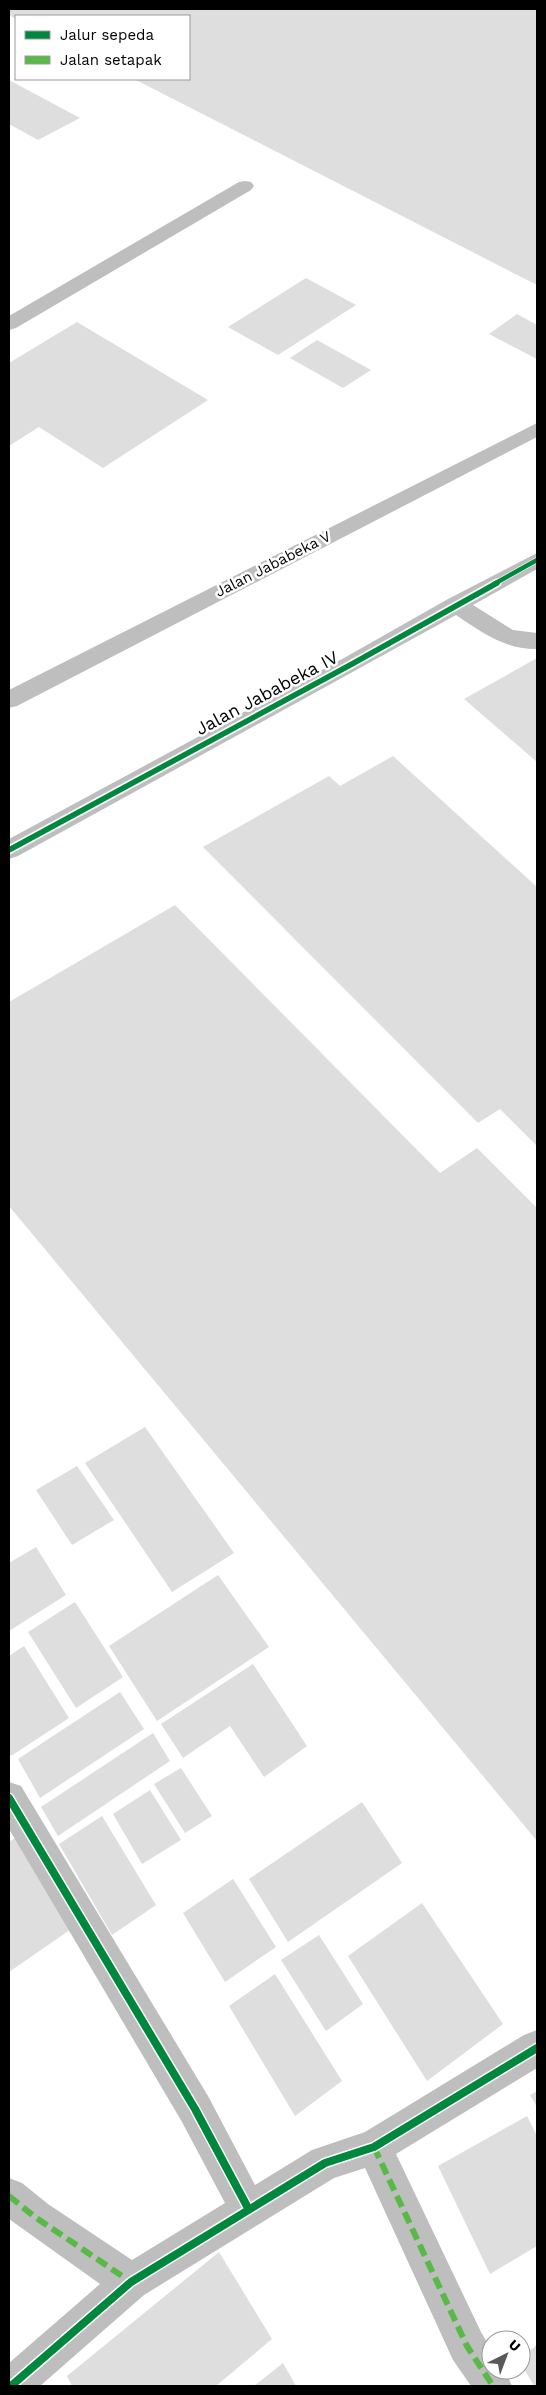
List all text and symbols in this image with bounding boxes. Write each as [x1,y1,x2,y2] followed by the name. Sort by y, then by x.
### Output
[15,15,190,80] legend
[60,26,154,44] text: Jalur sepeda
[60,51,162,69] text: Jalan setapak
[212,527,334,601] street label: Jalan Jababeka V
[192,646,342,739] street label: Jalan Jababeka IV
[481,2330,531,2380] north arrow
[506,2336,524,2355] text: U

